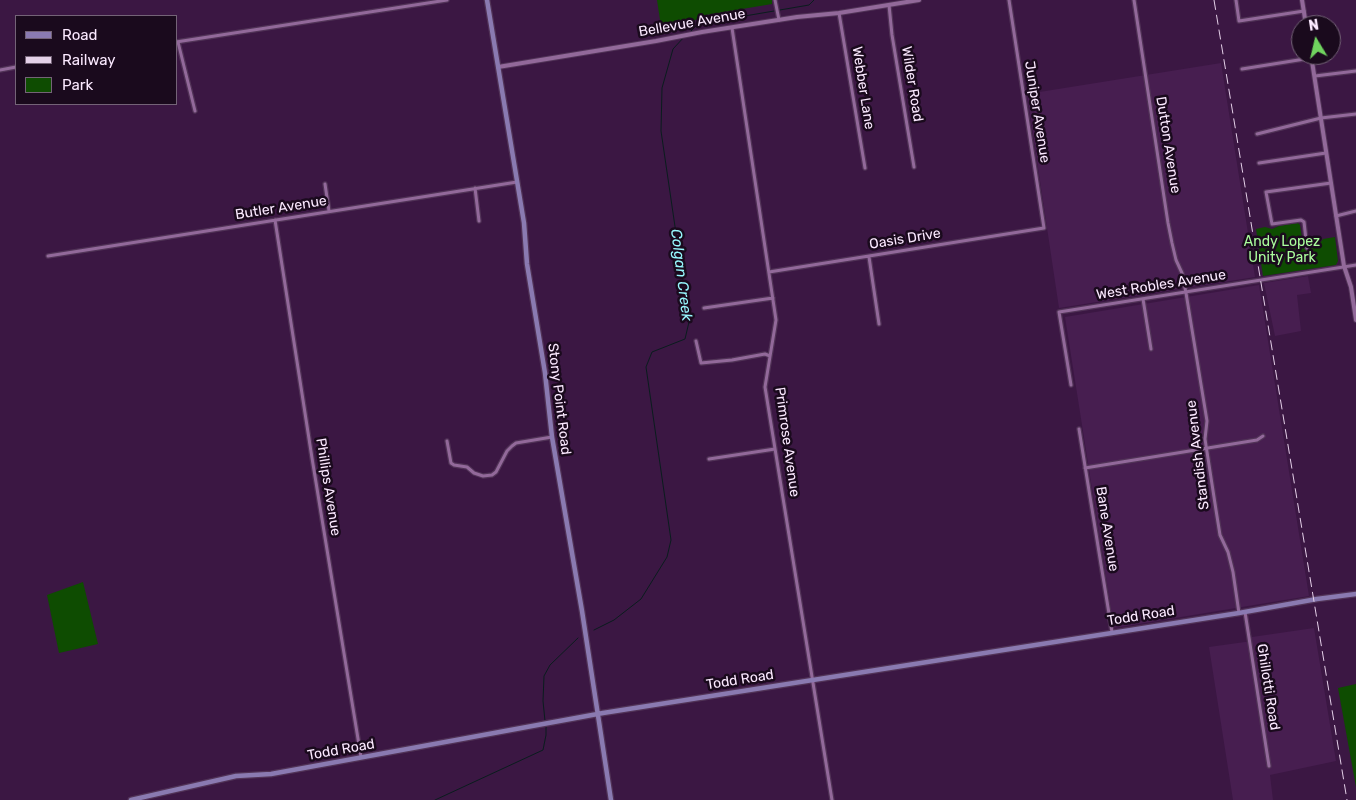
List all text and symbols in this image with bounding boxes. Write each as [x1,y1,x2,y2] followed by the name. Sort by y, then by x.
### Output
[637,5,747,41] street label: Bellevue Avenue
[15,15,178,105] legend
[1291,15,1341,65] north arrow
[1307,16,1320,35] text: N
[62,26,98,44] text: Road
[848,45,878,131] street label: Webber Lane
[898,45,926,123] street label: Wilder Road
[62,51,116,69] text: Railway
[1021,60,1053,164] street label: Juniper Avenue
[62,76,93,94] text: Park
[1152,95,1184,195] street label: Dutton Avenue
[234,192,328,224] street label: Butler Avenue
[868,225,942,253] street label: Oasis Drive
[666,228,696,322] water label: Colgan Creek
[1244,234,1320,266] park label: Andy Lopez Unity Park
[1095,266,1227,304] street label: West Robles Avenue
[544,342,574,456] street label: Stony Point Road
[771,386,803,498] street label: Primrose Avenue
[1183,399,1213,511] street label: Standish Avenue
[312,437,344,537] street label: Phillips Avenue
[1092,485,1122,573] street label: Bane Avenue
[1106,602,1176,630] street label: Todd Road
[1253,643,1283,731] street label: Ghillotti Road
[705,666,775,694] street label: Todd Road
[306,736,376,764] street label: Todd Road

